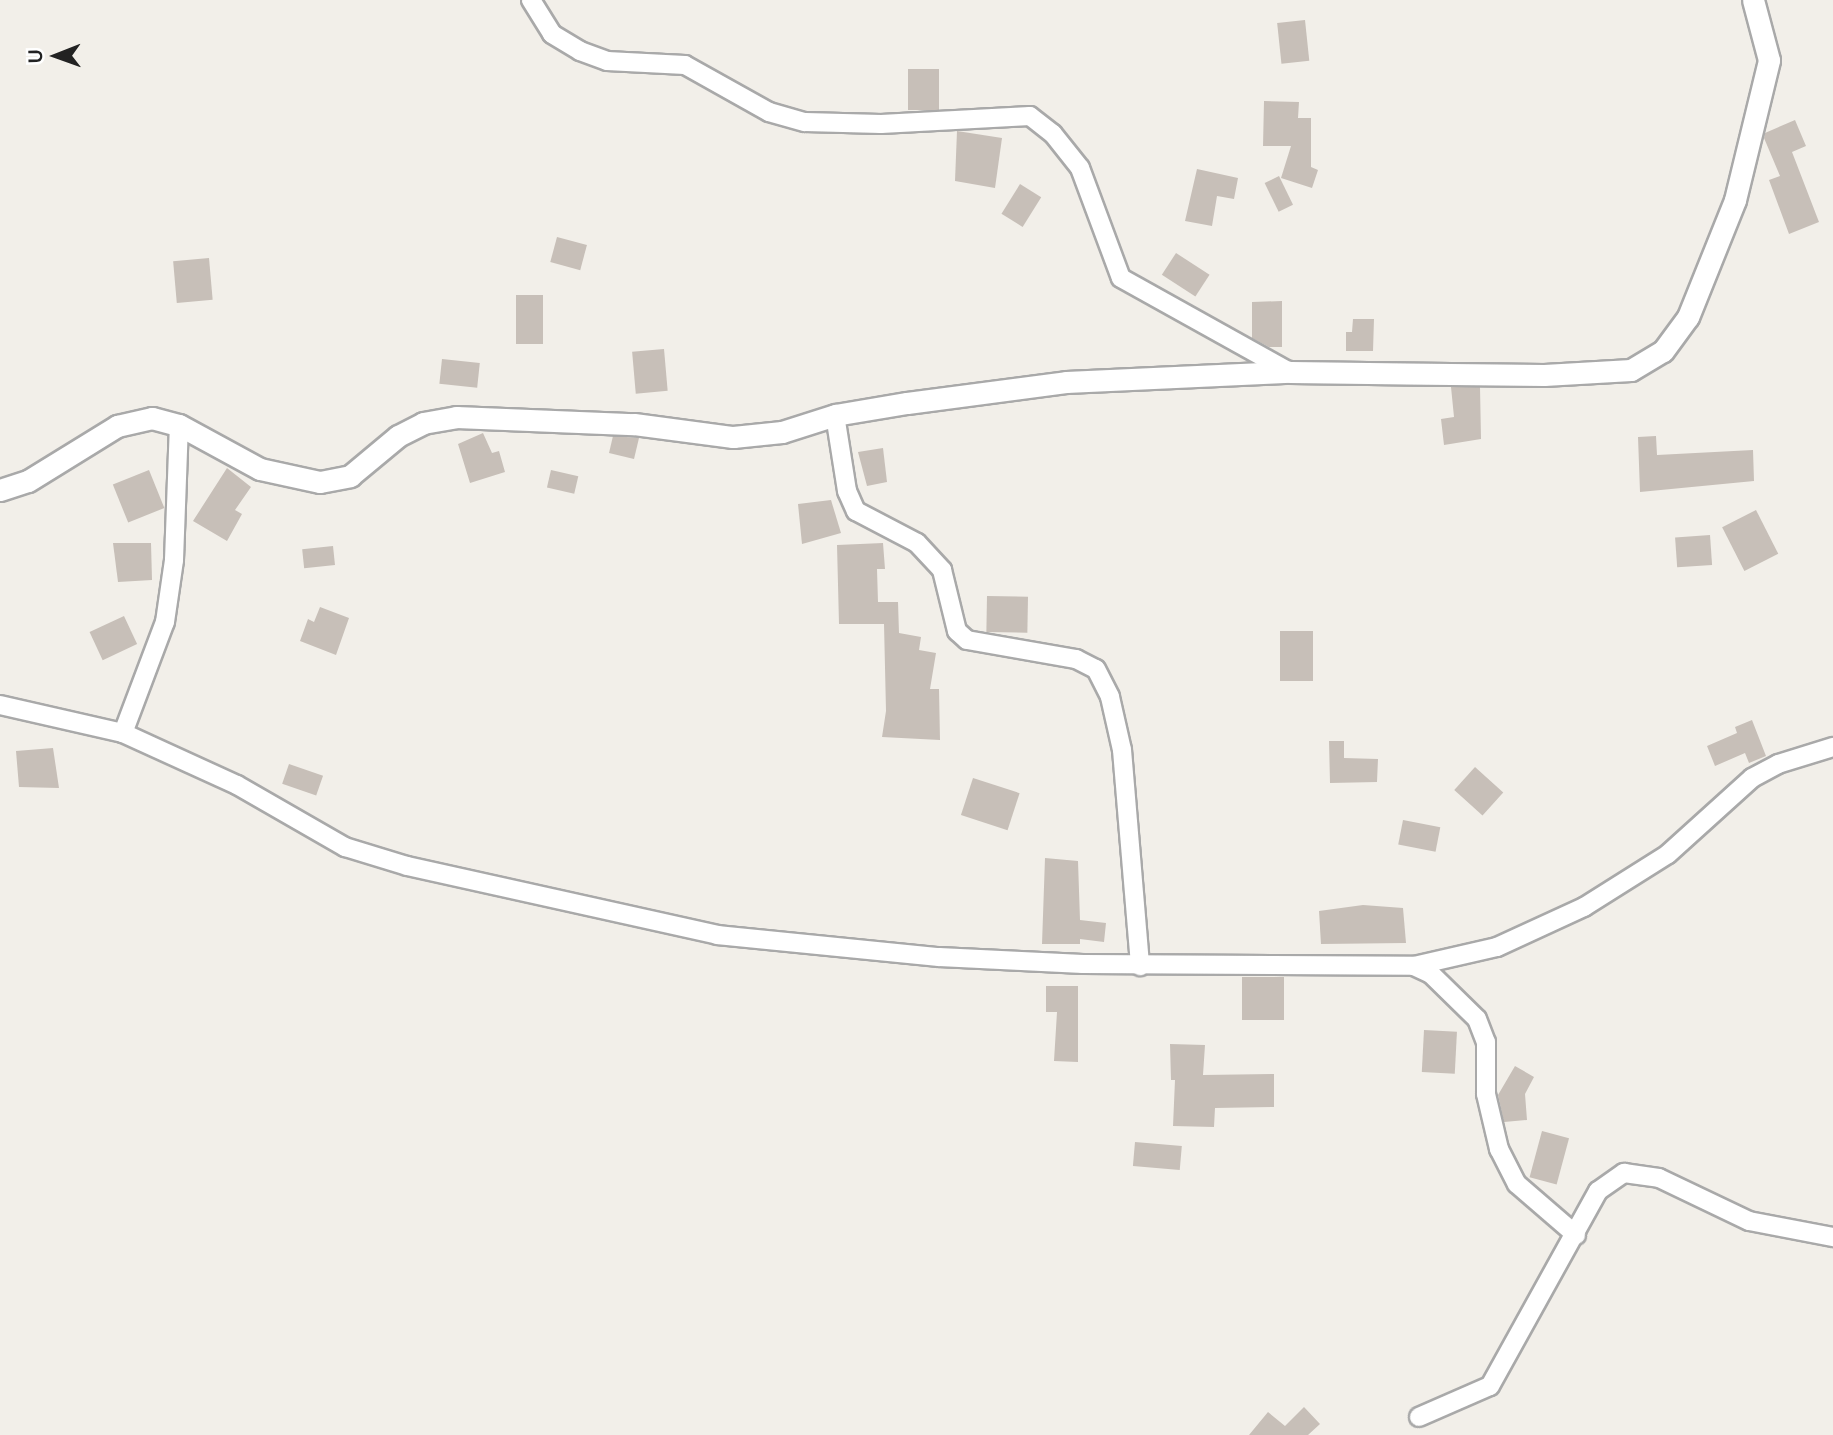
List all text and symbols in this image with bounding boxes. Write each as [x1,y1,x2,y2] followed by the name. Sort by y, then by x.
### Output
[21,21,91,91] north arrow
[23,49,46,64] text: U

